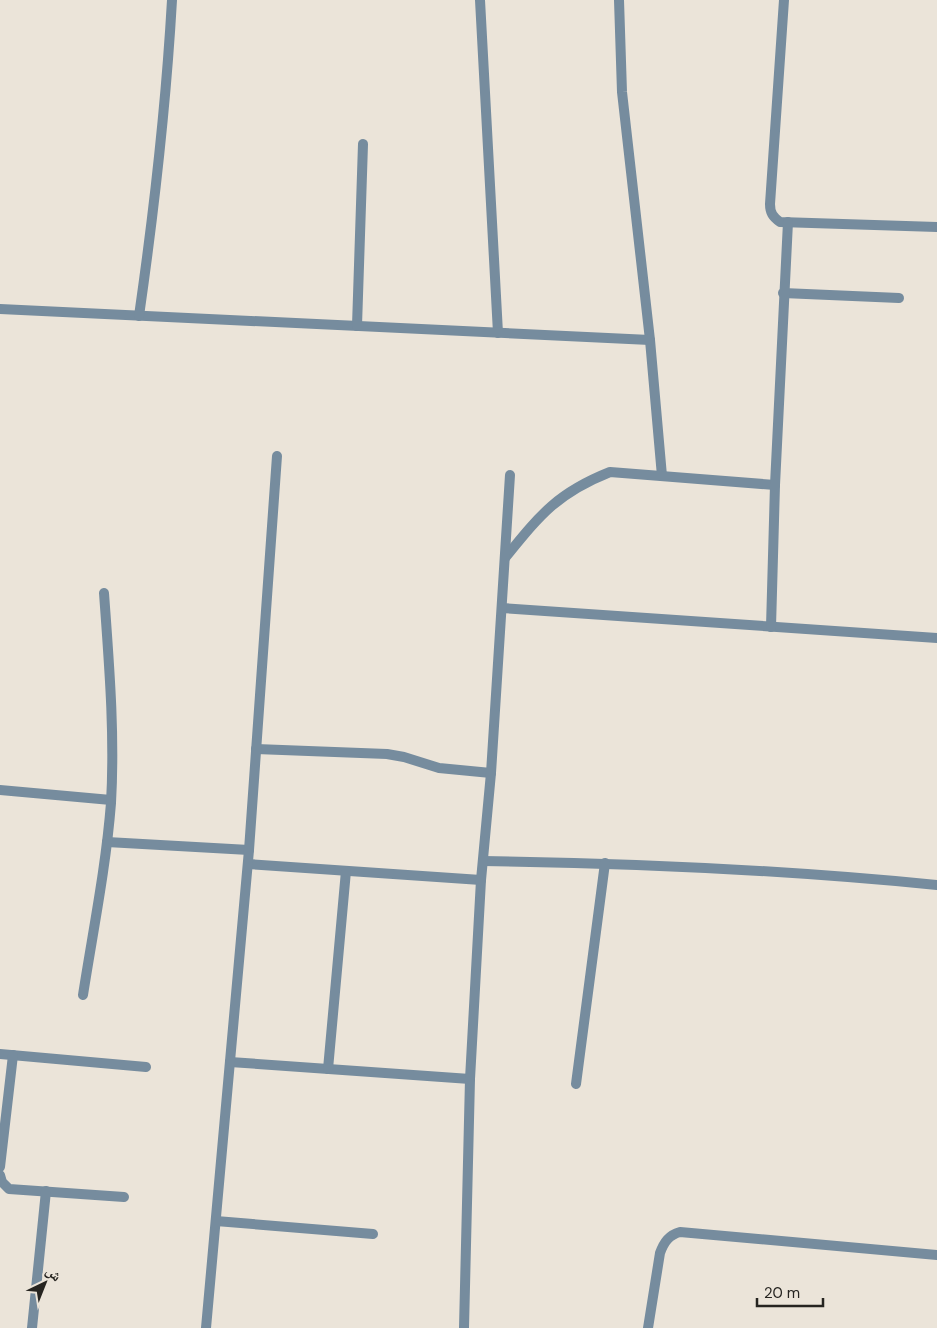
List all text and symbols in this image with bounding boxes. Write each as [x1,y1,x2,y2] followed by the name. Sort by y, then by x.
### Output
[20,1258,70,1308] north arrow
[42,1262,66,1285] text: ش
[757,1276,823,1308] scale bar
[764,1283,800,1303] text: 20 m

